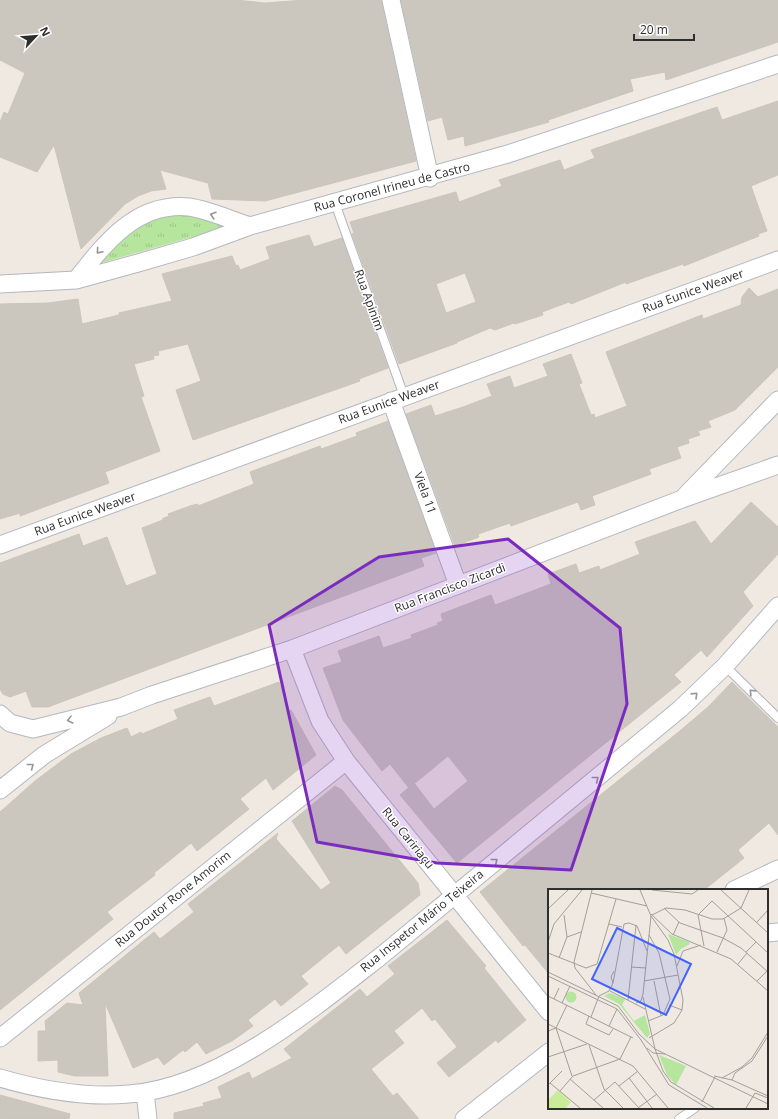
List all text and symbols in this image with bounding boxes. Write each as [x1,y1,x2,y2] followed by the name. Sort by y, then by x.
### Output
[16,16,56,56] north arrow
[634,16,694,42] scale bar
[640,21,668,38] text: 20 m
[37,24,54,39] text: N
[312,157,472,216] street label: Rua Coronel Irineu de Castro
[210,211,217,219] one-way arrow
[96,246,104,254] one-way arrow
[640,264,746,317] street label: Rua Eunice Weaver
[351,267,388,333] street label: Rua Apinim
[336,375,442,428] street label: Rua Eunice Weaver
[410,469,441,516] street label: Viela 11
[32,487,138,540] street label: Rua Eunice Weaver
[392,558,508,617] street label: Rua Francisco Zicardi
[749,690,756,697] one-way arrow
[690,692,698,700] one-way arrow
[67,715,74,724] one-way arrow
[26,764,33,771] one-way arrow
[591,776,598,783] one-way arrow
[378,803,438,872] street label: Rua Caririaçu
[111,847,234,951] street label: Rua Doutor Rone Amorim
[491,859,498,866] one-way arrow
[356,865,487,976] street label: Rua Inspetor Mário Teixeira
[548,889,768,1109] inset map

